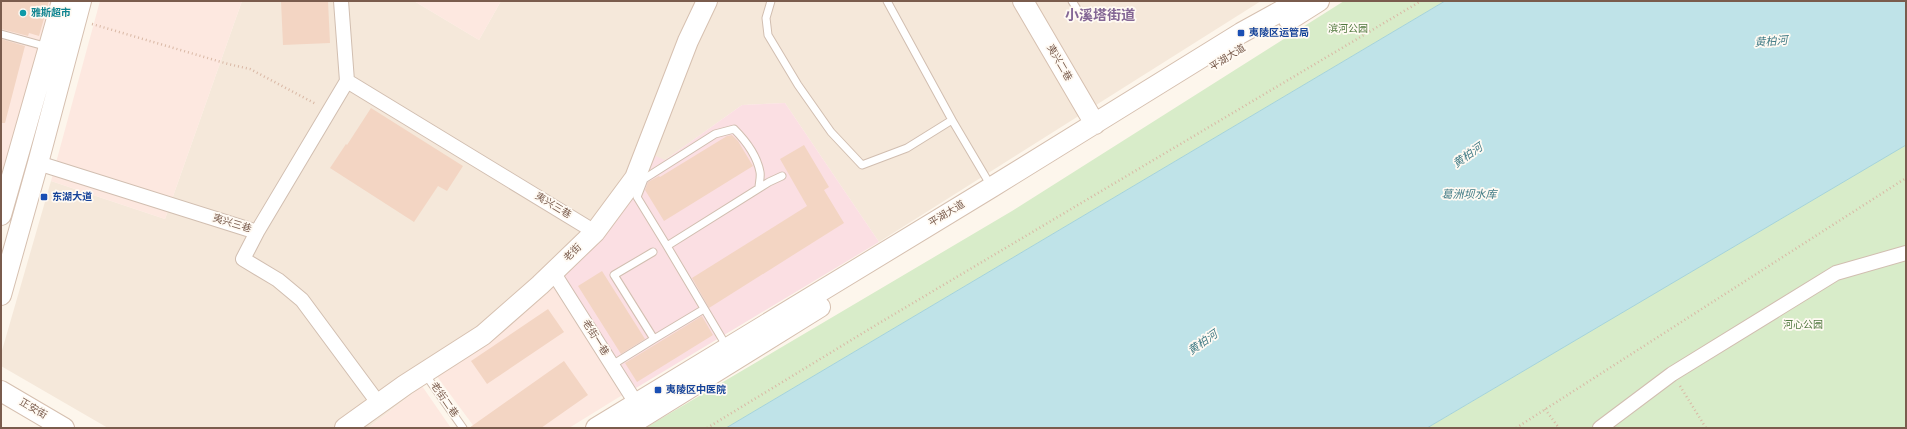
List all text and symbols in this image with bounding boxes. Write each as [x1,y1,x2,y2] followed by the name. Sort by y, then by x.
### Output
[31,7,71,20] place label: 雅斯超市
[1065,7,1135,25] district label: 小溪塔街道
[18,8,28,18] marker: 雅斯超市
[1328,23,1368,36] park label: 滨河公园
[1249,27,1309,40] place label: 夷陵区运管局
[1236,28,1246,38] marker: 夷陵区运管局
[1754,34,1790,50] water label: 黄柏河
[1043,42,1075,84] street label: 夷兴二巷
[1208,42,1248,74] street label: 平湖大道
[1450,140,1487,171] water label: 黄柏河
[1442,188,1498,202] water label: 葛洲坝水库
[533,190,573,222] street label: 夷兴三巷
[52,191,92,204] place label: 东湖大道
[39,192,49,202] marker: 东湖大道
[927,198,967,230] street label: 平湖大道
[211,212,253,236] street label: 夷兴三巷
[561,241,585,265] street label: 老街
[579,318,611,358] street label: 老街一巷
[1783,319,1823,332] park label: 河心公园
[1185,327,1222,358] water label: 黄柏河
[427,380,461,420] street label: 老街二巷
[666,384,726,397] place label: 夷陵区中医院
[653,385,663,395] marker: 夷陵区中医院
[17,396,49,422] street label: 正安街

